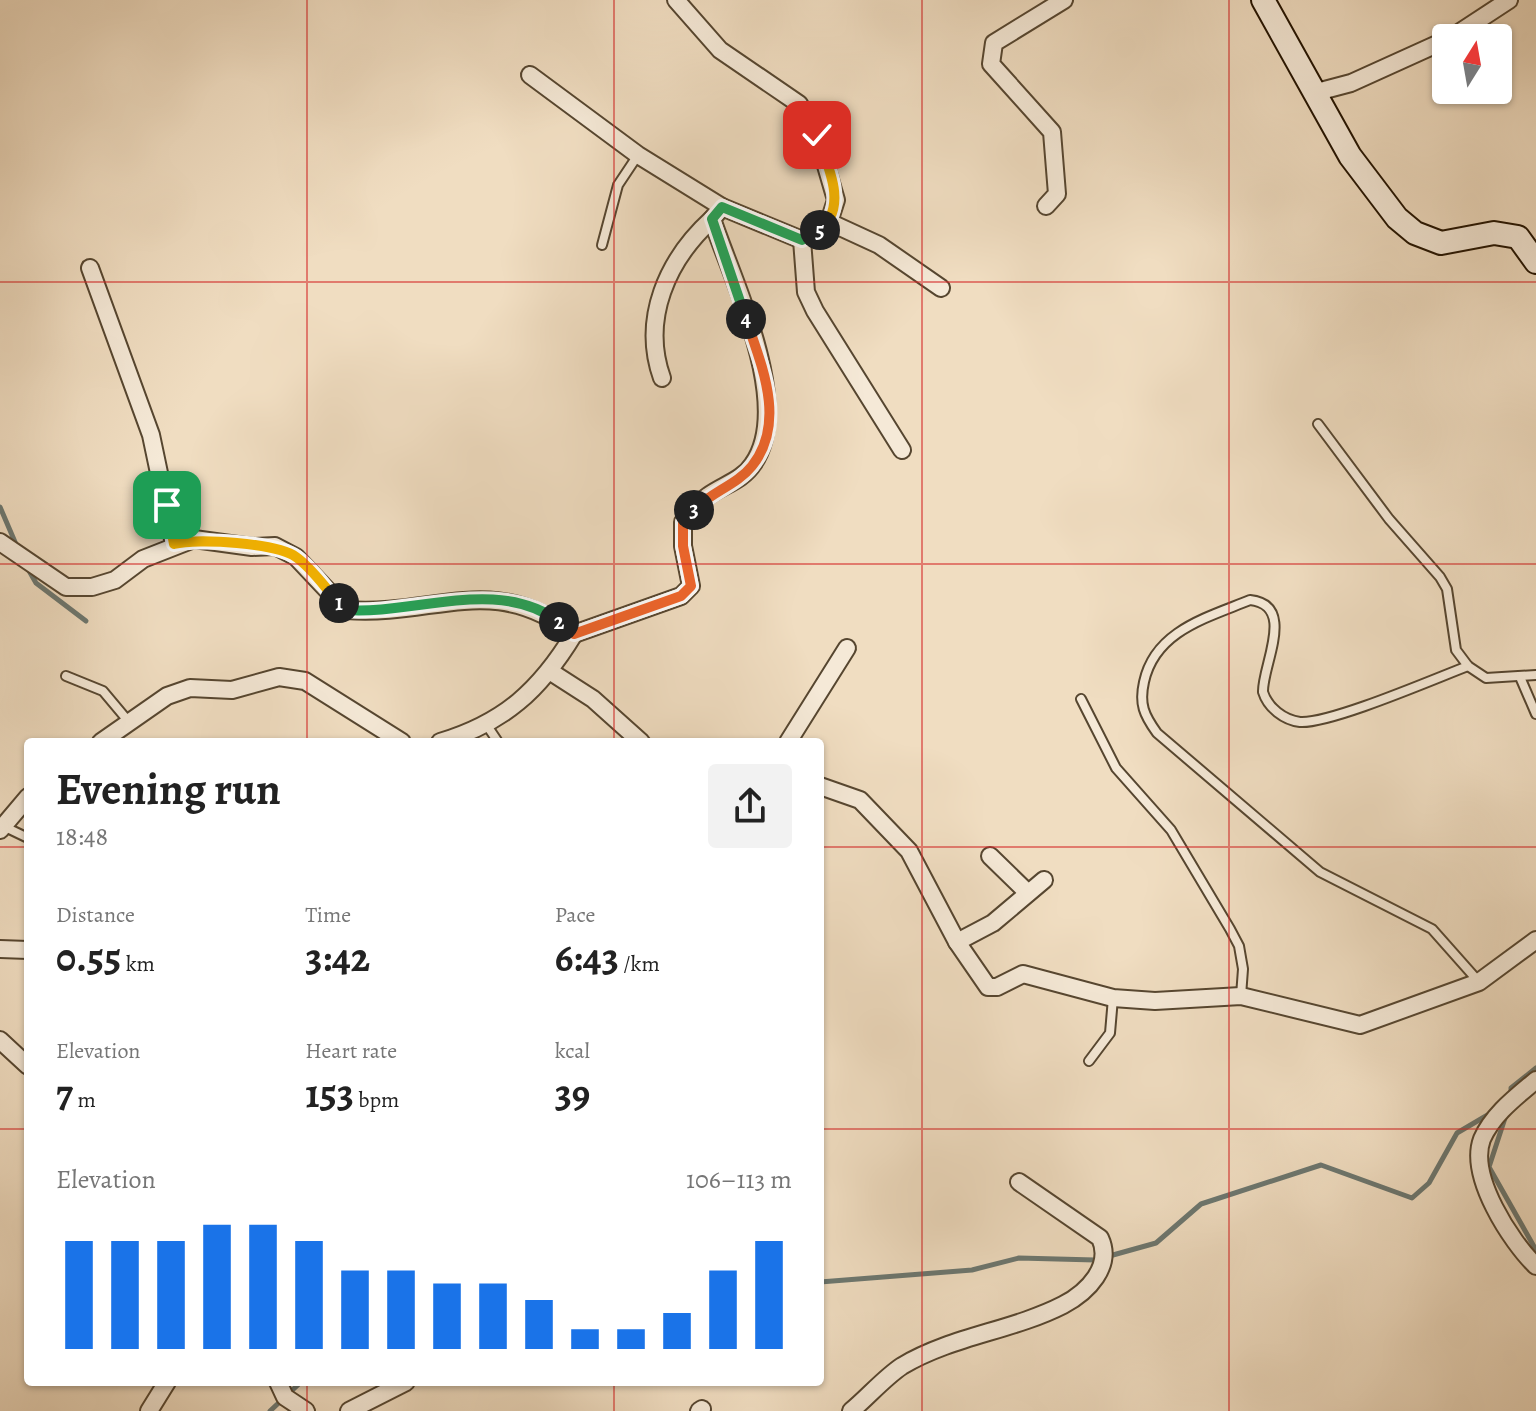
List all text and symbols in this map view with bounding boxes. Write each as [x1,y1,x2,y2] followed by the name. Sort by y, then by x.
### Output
[1432,24,1512,104] north arrow
[1432,24,1512,104] map controls
[783,101,851,169] pin
[795,113,839,157] icon: check
[800,210,840,250] pin: 5
[815,215,825,245] text: 5
[726,299,766,339] pin: 4
[741,304,751,334] text: 4
[133,471,201,539] pin
[145,483,189,527] icon: arrive
[674,490,714,530] pin: 3
[689,495,699,525] text: 3
[319,583,359,623] pin: 1
[335,588,343,618] text: 1
[539,602,579,642] pin: 2
[554,607,564,637] text: 2
[56,759,281,819] text: Evening run
[708,764,792,848] button: share
[56,819,108,854] text: 18:48
[56,900,135,930] text: Distance
[305,900,351,930] text: Time
[555,900,595,930] text: Pace
[56,930,121,985] text: 0.55
[305,930,370,985] text: 3:42
[555,930,619,985] text: 6:43
[121,949,155,979] text: km
[619,949,660,979] text: /km
[56,1036,140,1066] text: Elevation
[305,1036,397,1066] text: Heart rate
[555,1036,590,1066] text: kcal
[56,1066,73,1121] text: 7
[305,1066,354,1121] text: 153
[555,1066,590,1121] text: 39
[73,1085,96,1115] text: m
[354,1085,399,1115] text: bpm
[56,1162,156,1197] text: Elevation
[686,1162,792,1197] text: 106–113 m

